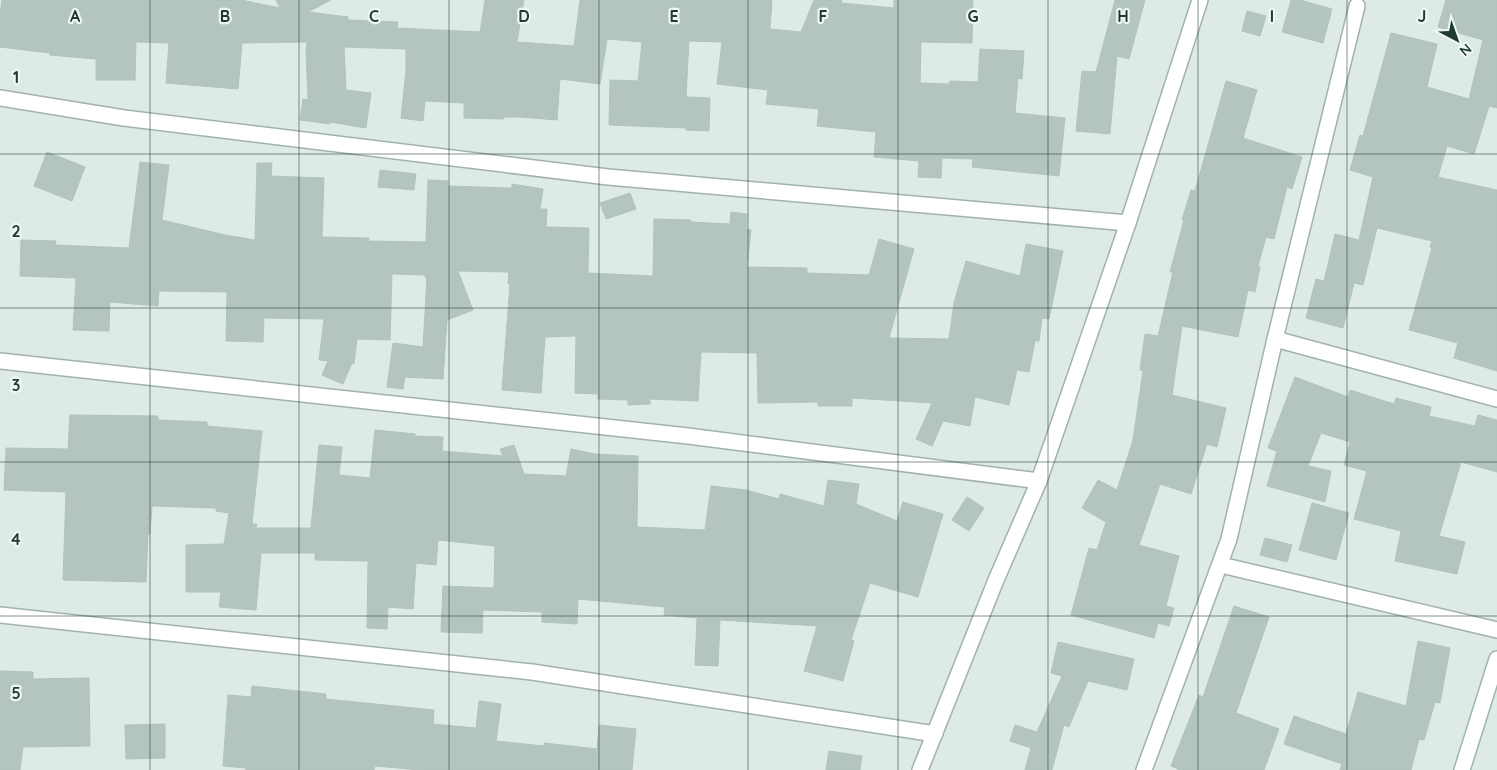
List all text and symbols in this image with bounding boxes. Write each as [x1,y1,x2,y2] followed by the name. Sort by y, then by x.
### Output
[70,6,81,26] text: A
[220,6,230,26] text: B
[369,6,379,26] text: C
[518,6,530,26] text: D
[669,6,679,26] text: E
[819,6,828,26] text: F
[967,6,979,26] text: G
[1117,6,1129,26] text: H
[1270,6,1274,26] text: I
[1418,6,1426,26] text: J
[1432,15,1482,65] north arrow
[1456,40,1475,60] text: N
[13,67,19,87] text: 1
[11,221,21,241] text: 2
[12,375,20,395] text: 3
[11,529,21,549] text: 4
[11,683,21,703] text: 5

